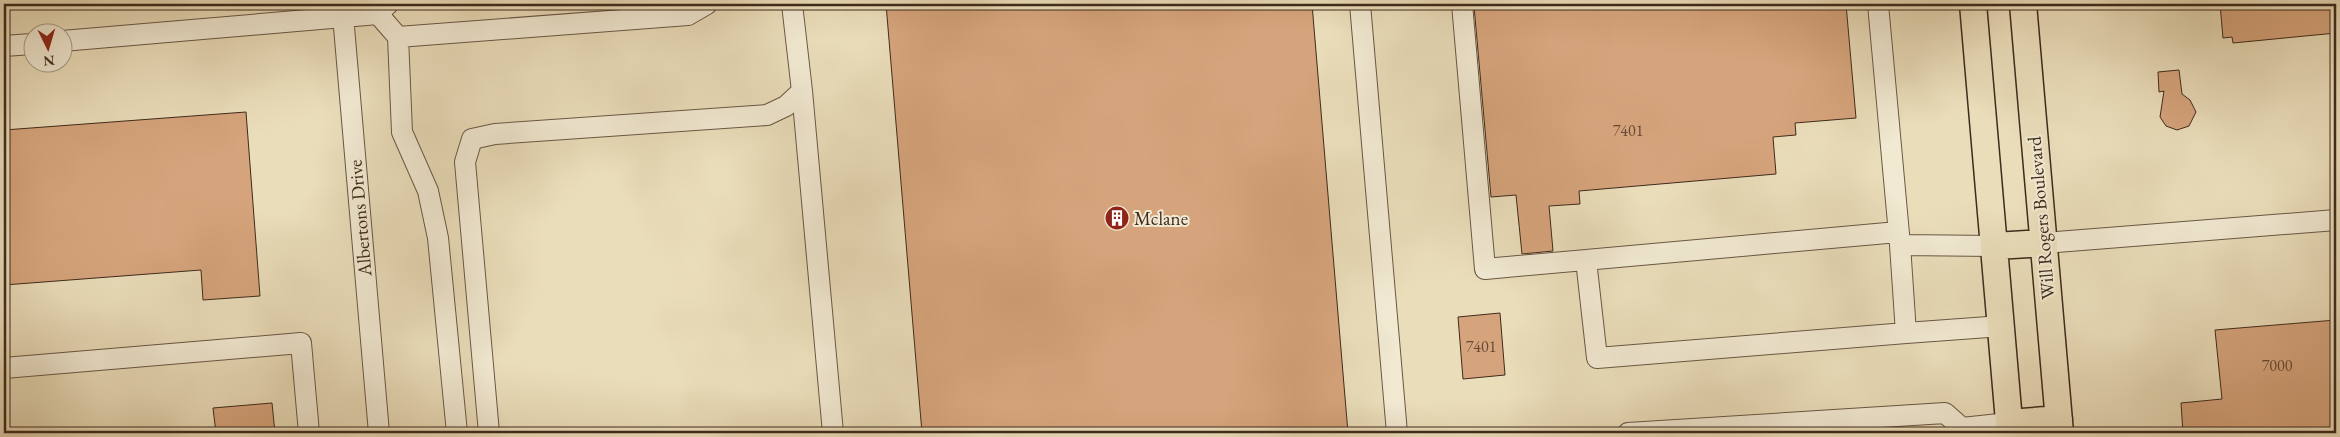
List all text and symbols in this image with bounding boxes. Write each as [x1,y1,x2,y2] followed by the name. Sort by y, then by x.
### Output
[22,22,72,72] north arrow
[42,51,56,70] text: N
[1613,120,1643,141] house number: 7401
[2021,135,2061,301] street label: Will Rogers Boulevard
[342,159,378,278] street label: Albertons Drive
[1104,205,1130,231] building icon: Mclane
[1134,206,1188,231] place label: Mclane
[1466,336,1496,357] house number: 7401
[2262,355,2293,376] house number: 7000

